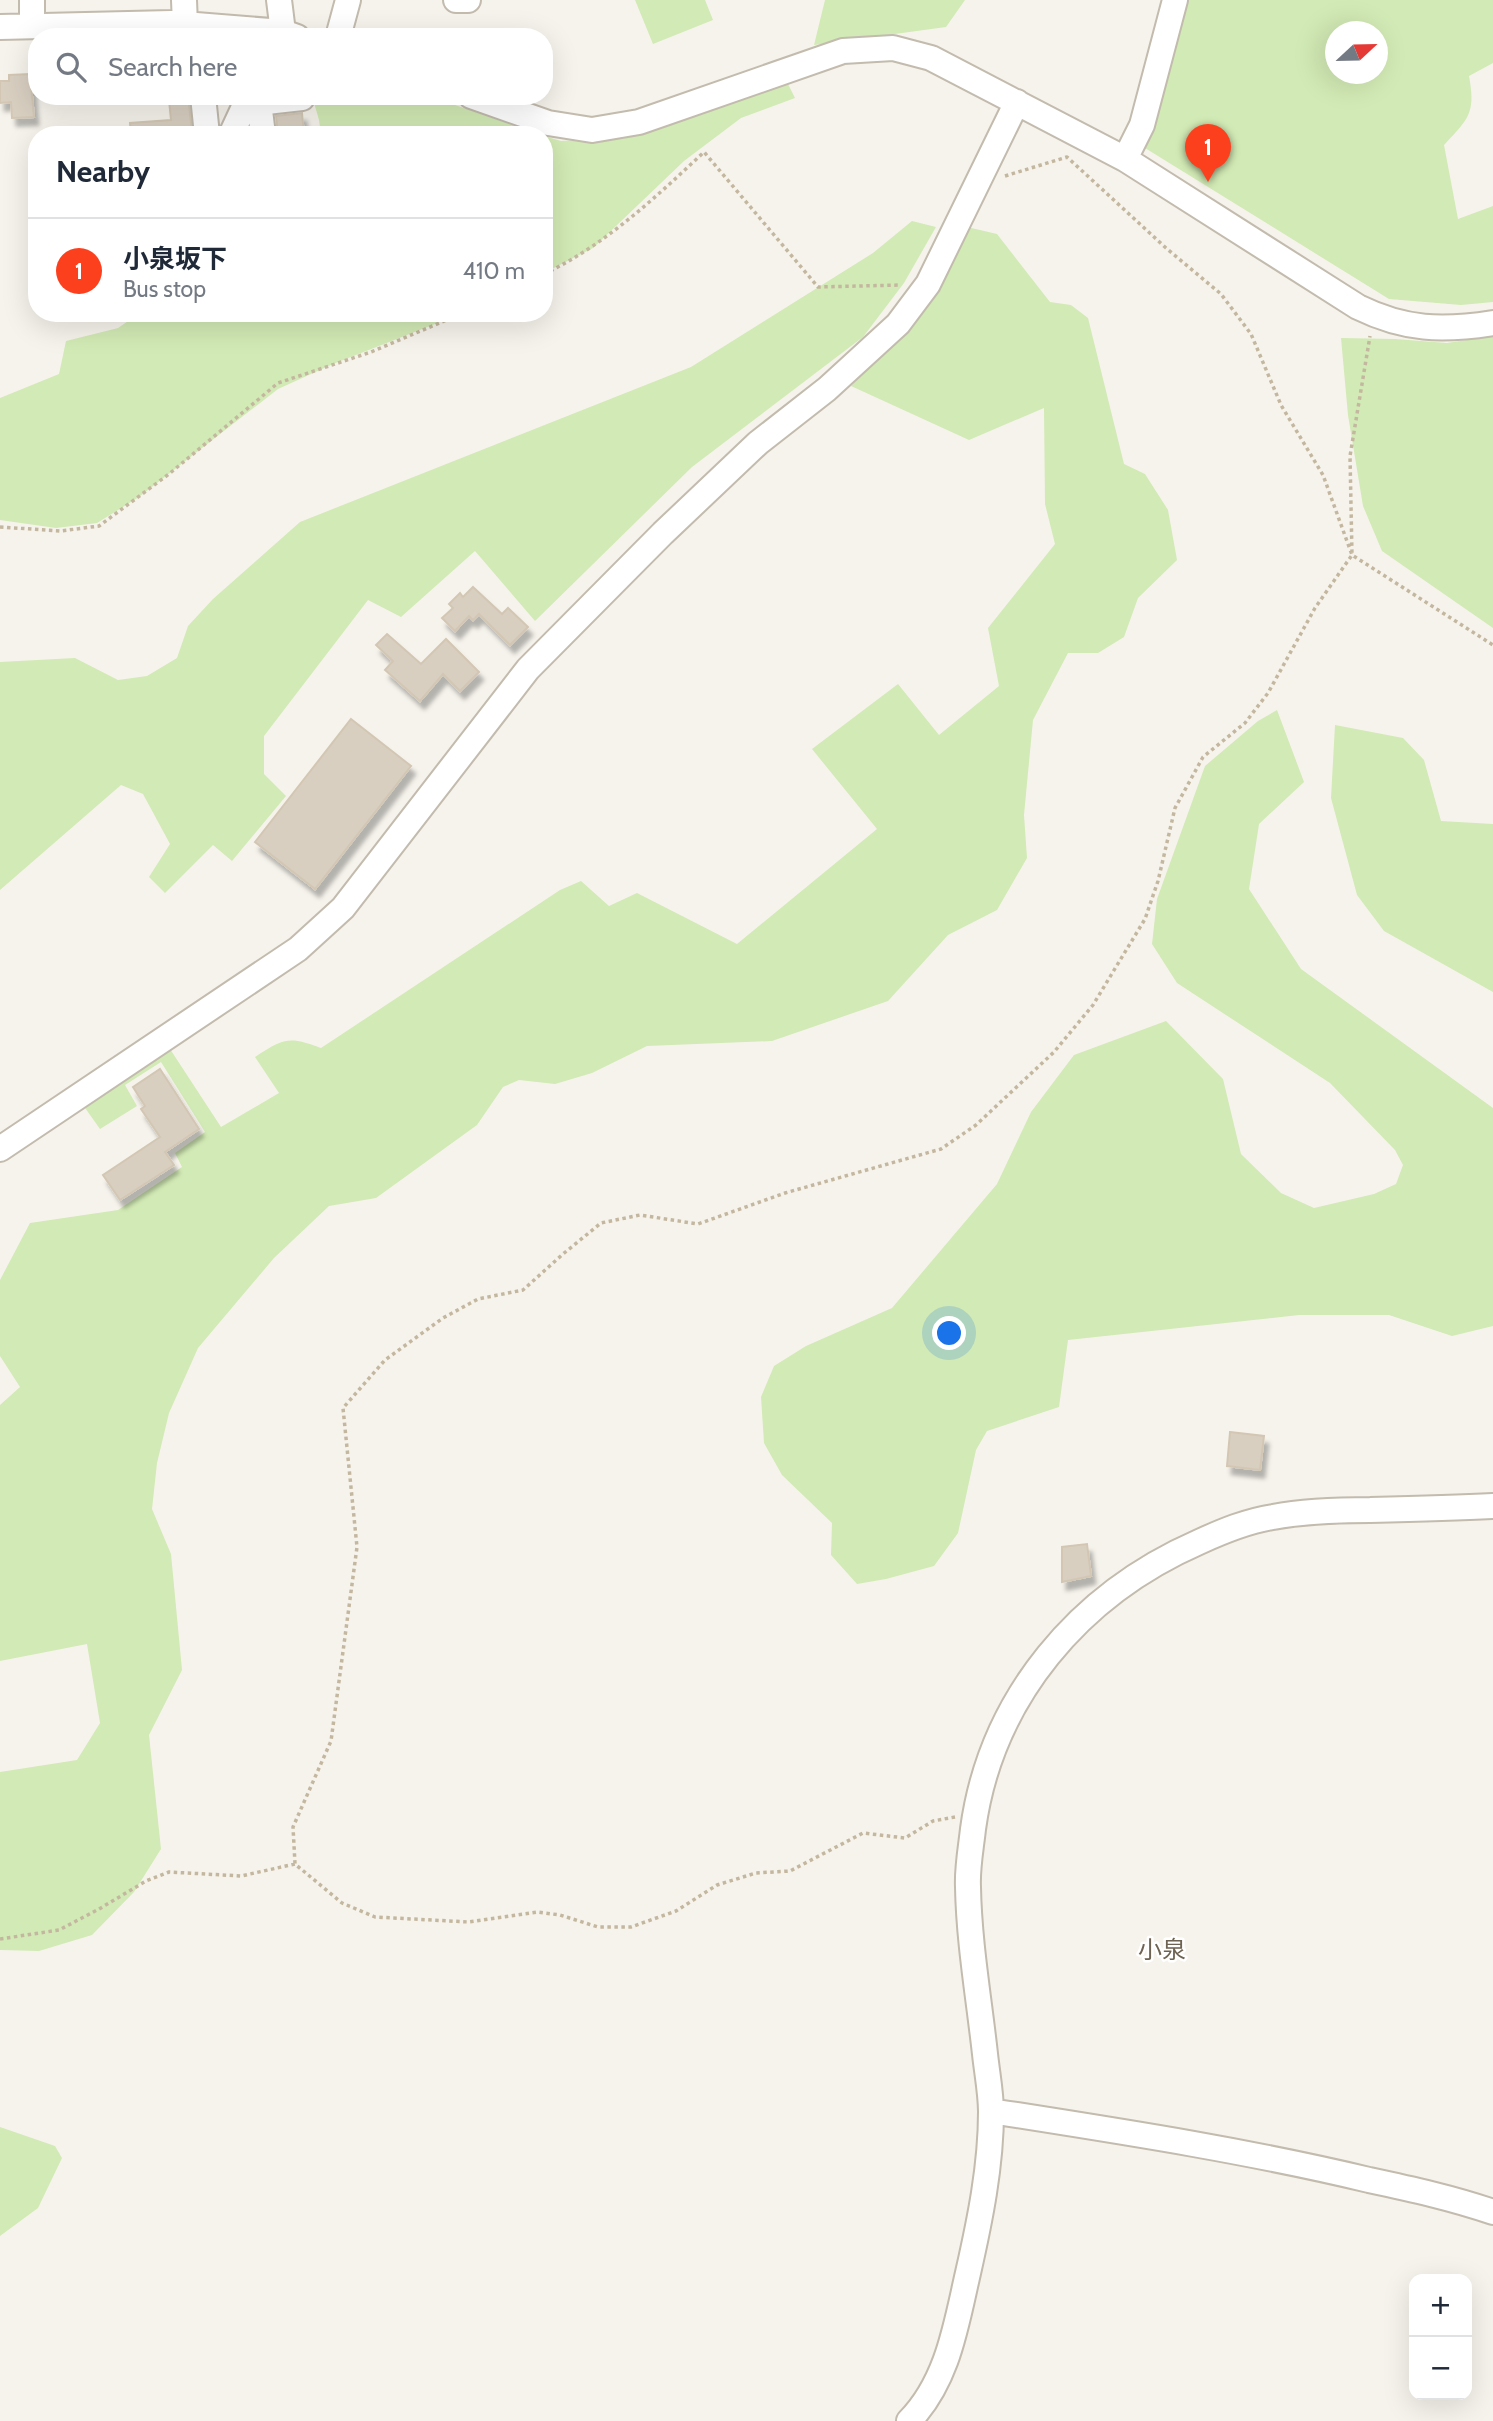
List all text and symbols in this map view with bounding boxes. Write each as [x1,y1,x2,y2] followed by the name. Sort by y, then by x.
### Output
[1325,21,1388,84] north arrow
[28,28,553,105] search box
[52,48,90,86] icon: search
[108,51,237,83] text: Search here
[1185,124,1231,182] pin: 1
[56,153,150,190] text: Nearby
[123,243,227,275] text: 小泉坂下
[75,257,83,285] text: 1
[463,257,525,285] text: 410 m
[123,275,206,303] text: Bus stop
[932,1316,966,1350] your location
[1138,1935,1186,1964] district label: 小泉
[1409,2274,1472,2400] map controls
[1409,2274,1472,2337] button: +
[1409,2337,1472,2400] button: −

